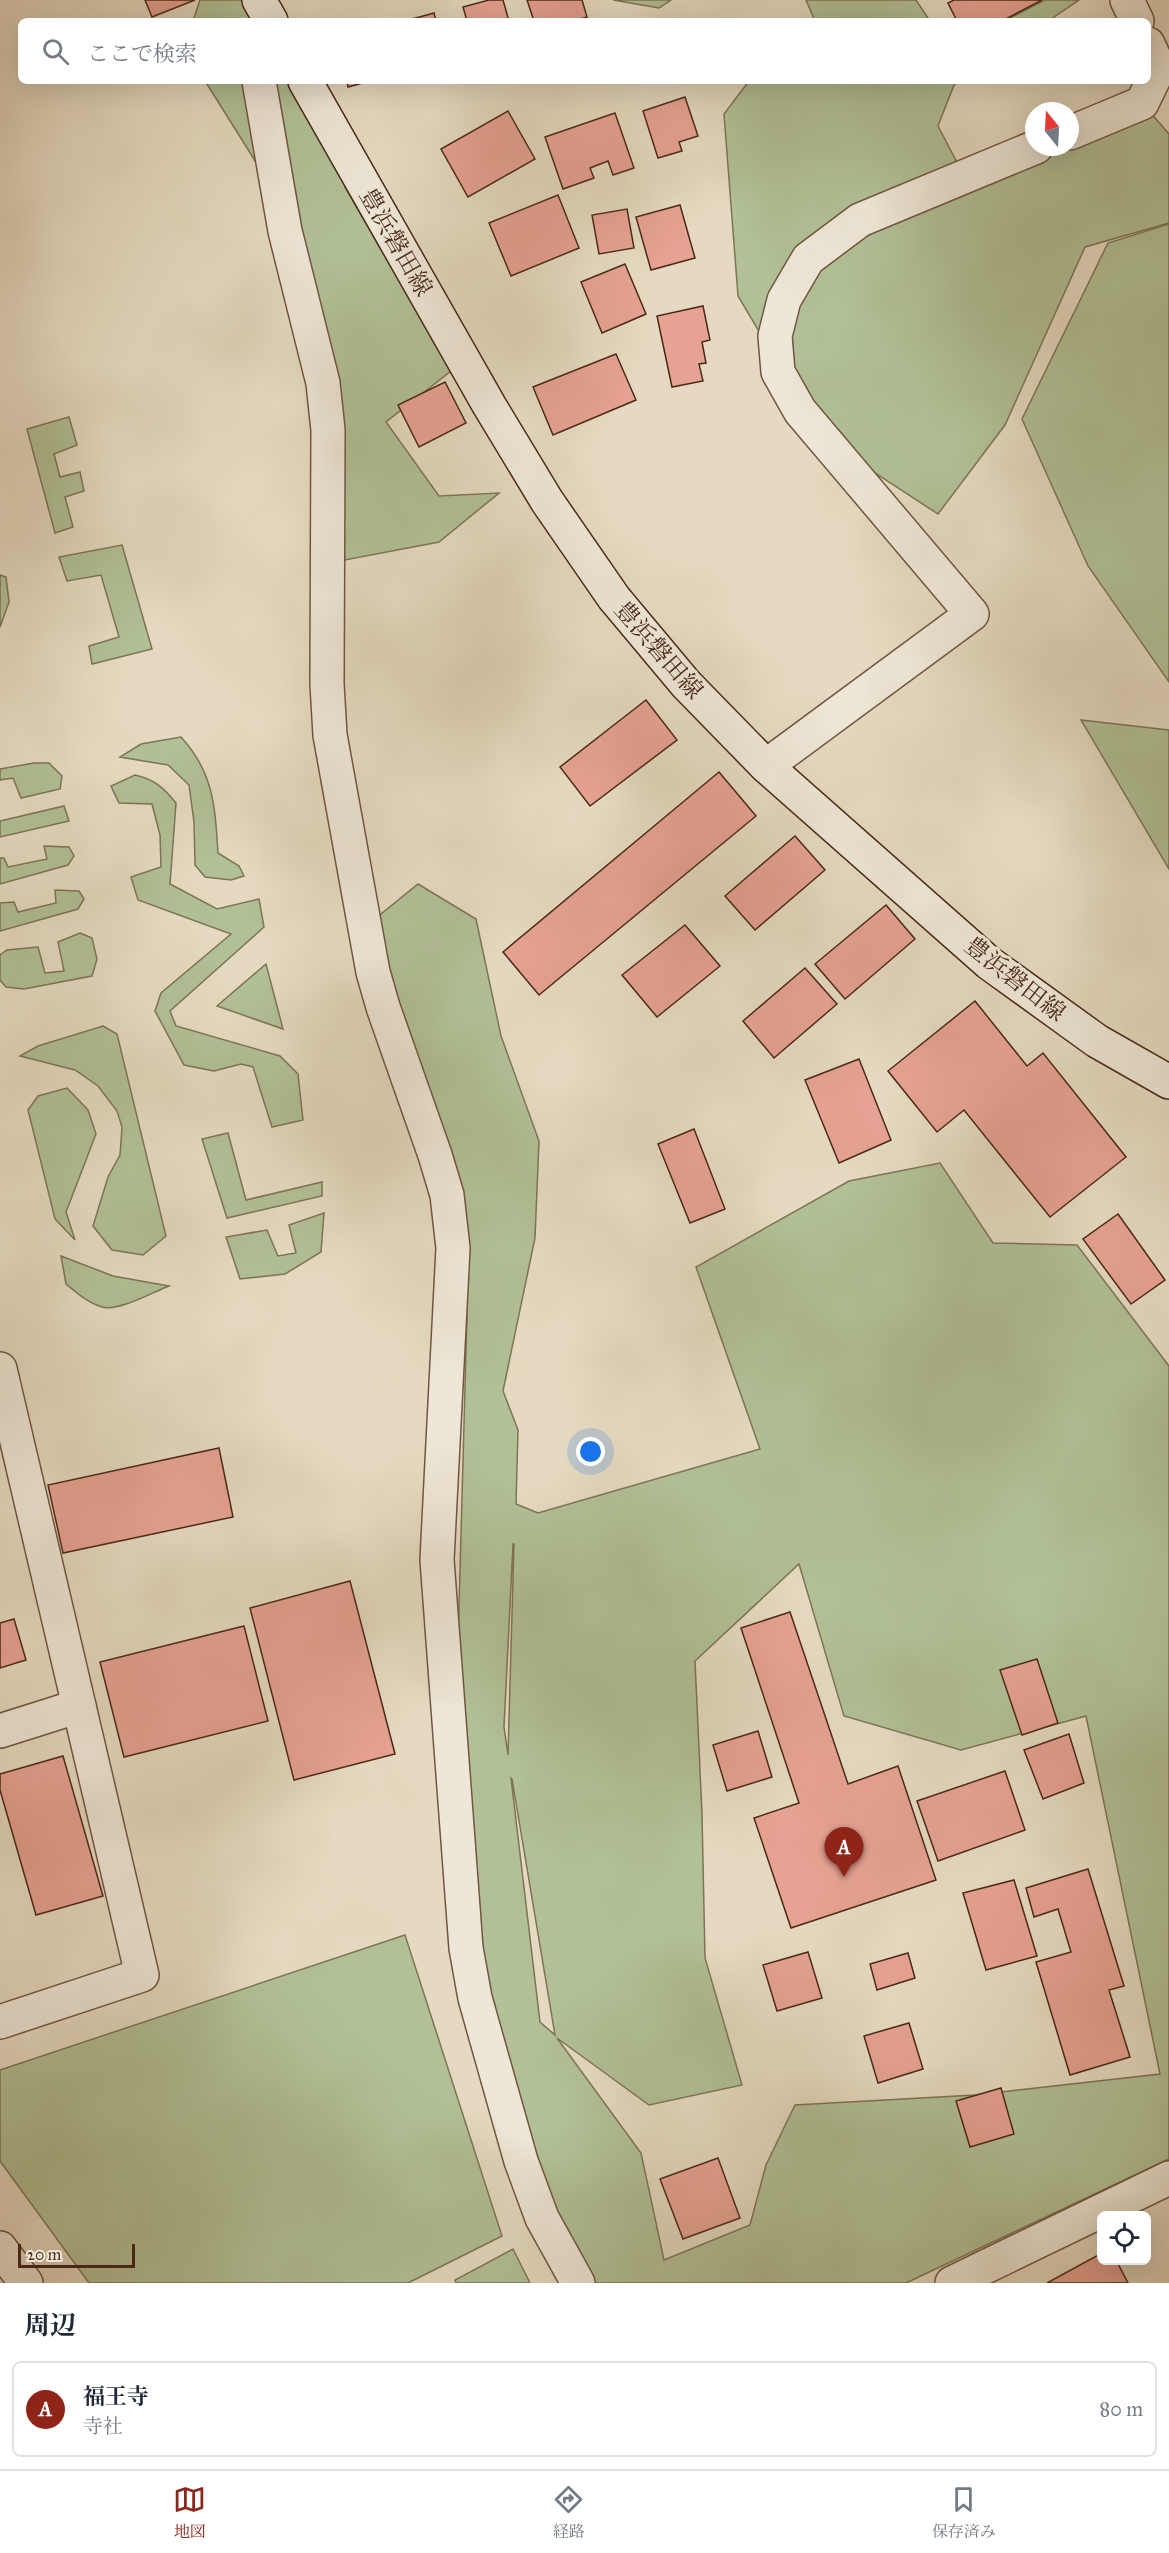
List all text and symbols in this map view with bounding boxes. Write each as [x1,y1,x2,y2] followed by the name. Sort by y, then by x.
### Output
[18,18,1151,84] search box
[39,35,72,68] icon: search
[87,40,197,67] text: ここで検索
[1025,102,1079,156] north arrow
[353,183,439,301] street label: 豊浜磐田線
[608,595,710,705] street label: 豊浜磐田線
[958,930,1072,1028] street label: 豊浜磐田線
[576,1437,605,1466] your location
[824,1828,864,1877] pin: A
[1097,2211,1151,2265] map controls
[1097,2211,1151,2265] button: locate
[18,2241,135,2268] scale bar
[27,2245,61,2264] text: 20 m
[24,2309,76,2341] text: 周辺
[83,2383,149,2410] text: 福王寺
[39,2397,52,2421] text: A
[1100,2397,1143,2421] text: 80 m
[83,2414,123,2438] text: 寺社
[173,2483,206,2542] tab: 地図
[552,2483,585,2542] tab: 経路
[932,2483,996,2542] tab: 保存済み

